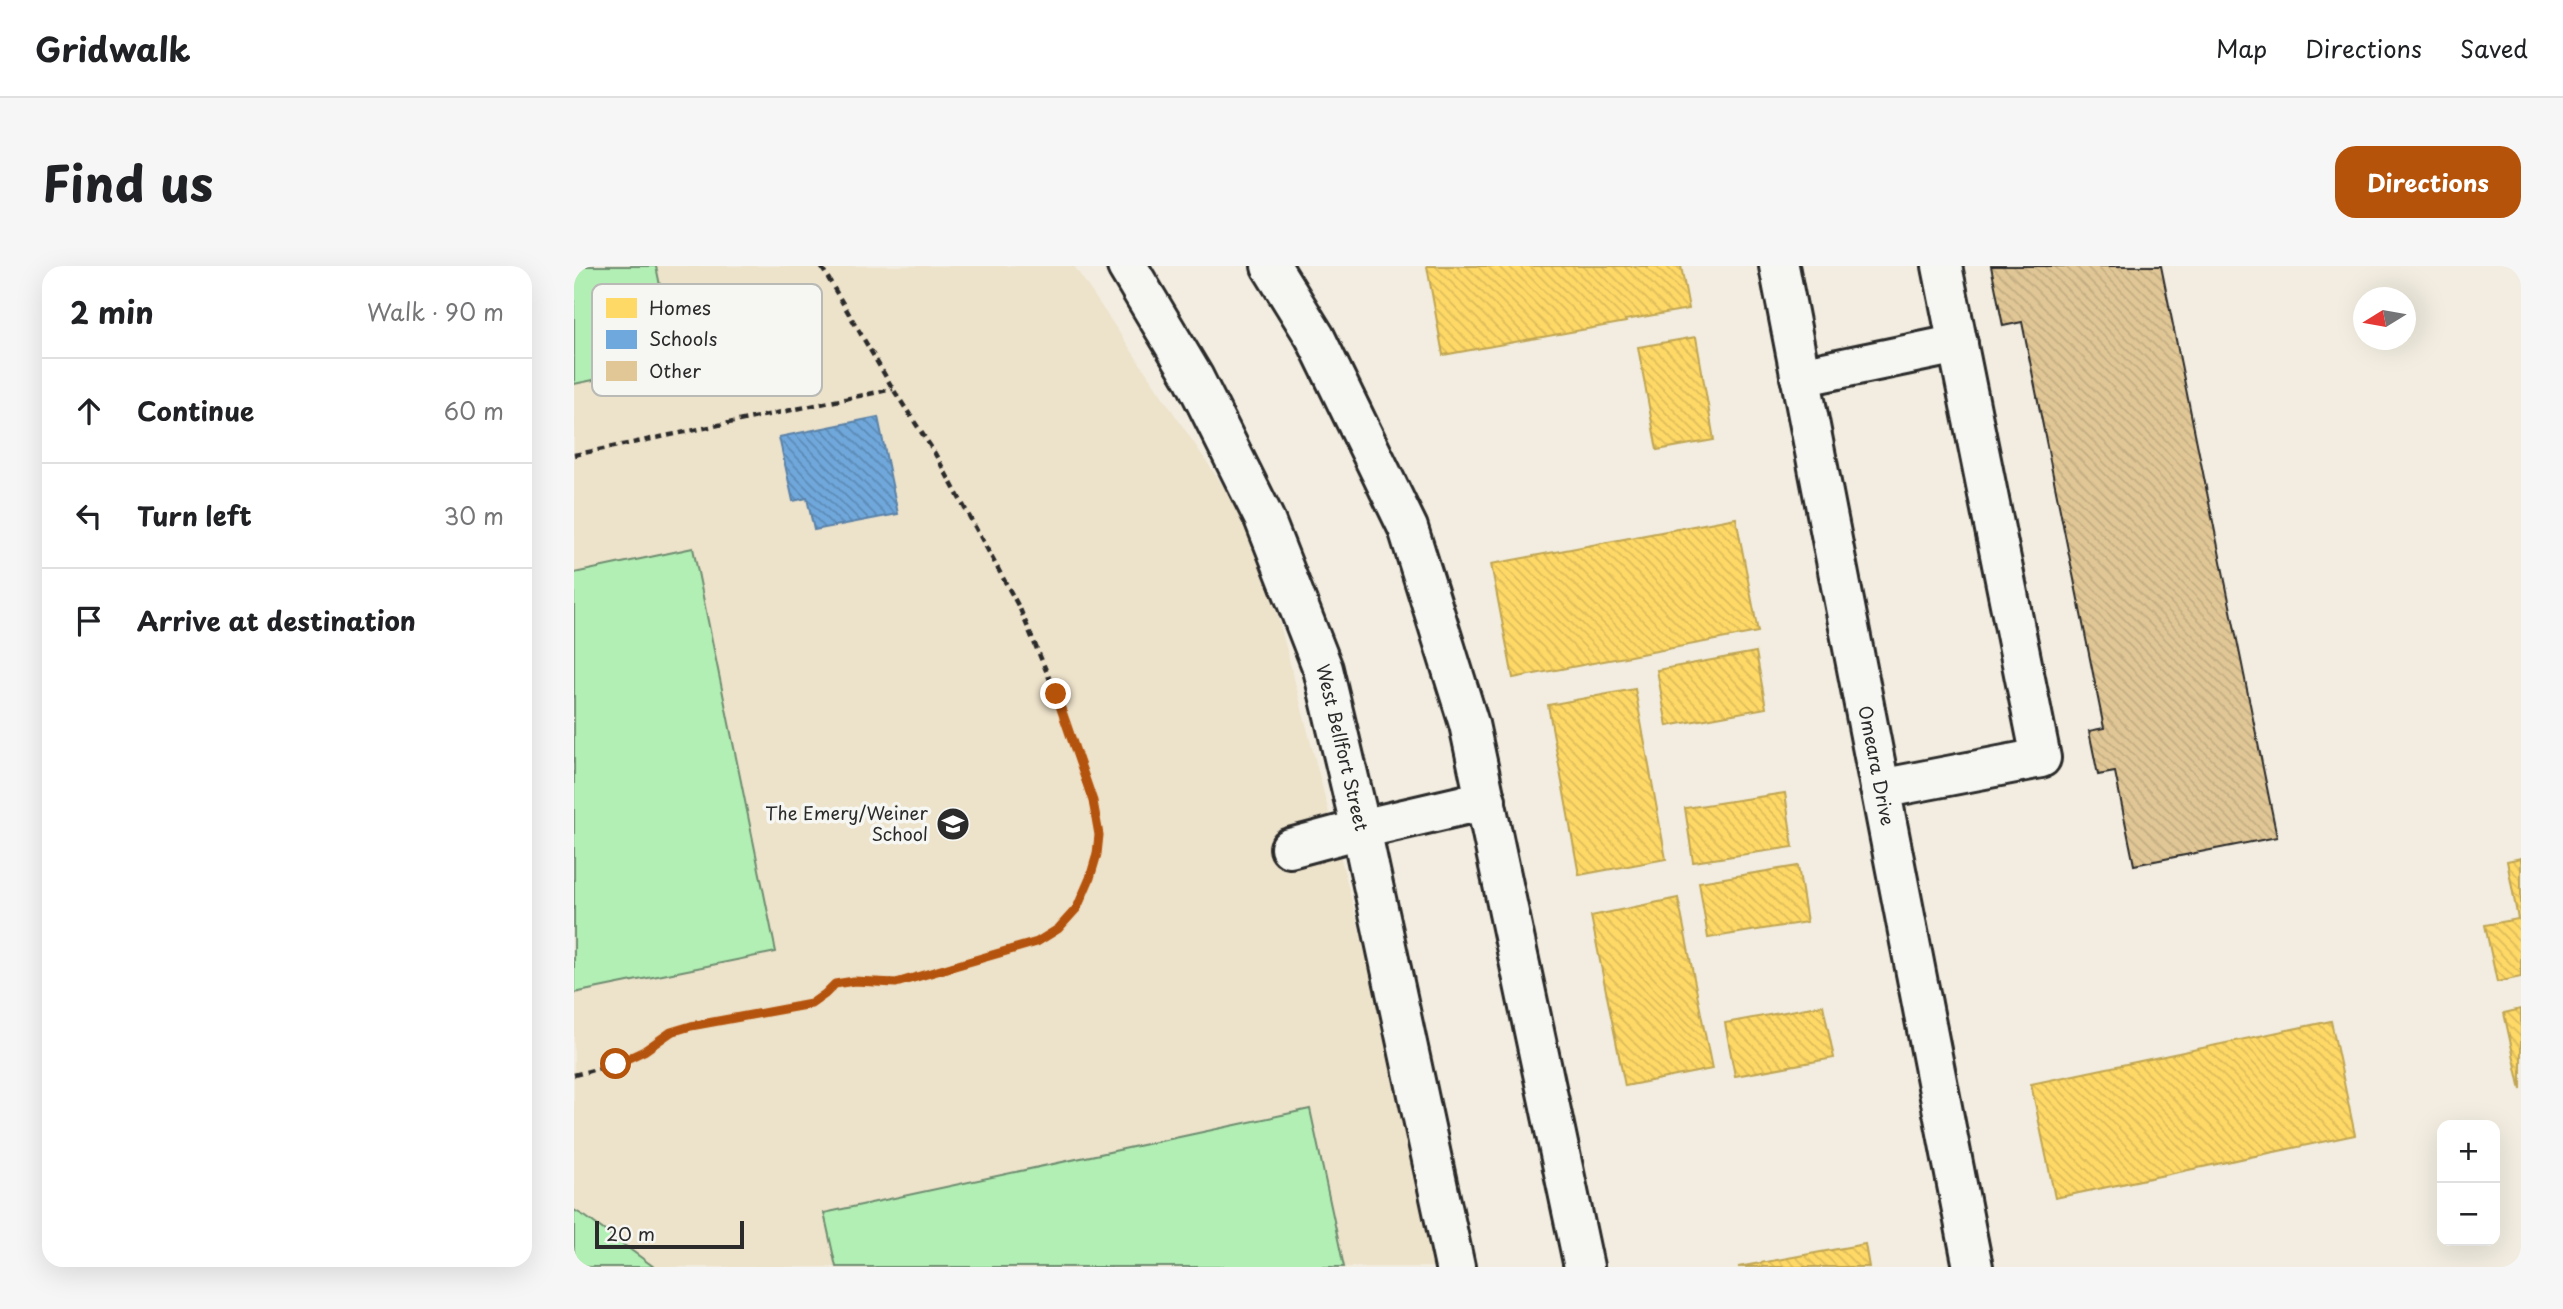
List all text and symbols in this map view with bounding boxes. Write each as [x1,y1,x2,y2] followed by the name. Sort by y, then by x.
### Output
[35,23,191,73] text: Gridwalk
[2216,30,2267,66] text: Map
[2305,30,2422,66] text: Directions
[2460,30,2528,66] text: Saved
[42,145,213,219] text: Find us
[2335,146,2521,218] button: Directions
[592,284,822,396] legend
[2353,287,2416,350] north arrow
[70,289,154,334] text: 2 min
[649,293,711,321] text: Homes
[367,294,504,329] text: Walk · 90 m
[649,324,717,352] text: Schools
[649,356,701,384] text: Other
[137,391,254,430] text: Continue
[70,392,108,430] icon: ahead
[444,393,504,428] text: 60 m
[137,496,252,535] text: Turn left
[70,497,108,535] icon: left
[443,498,504,533] text: 30 m
[137,601,416,640] text: Arrive at destination
[70,602,108,640] icon: arrive
[1310,661,1376,834] street label: West Bellfort Street
[1040,678,1071,709] route end
[1852,703,1902,828] street label: Omeara Drive
[765,799,929,847] place label: The Emery/Weiner School
[934,805,972,843] school or university icon: The Emery/Weiner School
[600,1048,631,1079] route start
[2437,1120,2500,1246] map controls
[2437,1120,2500,1183] button: +
[2437,1183,2500,1246] button: −
[595,1218,744,1250] scale bar
[606,1219,655,1247] text: 20 m

